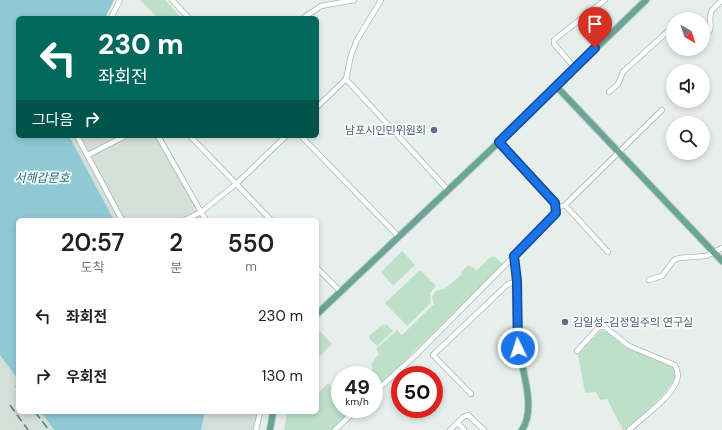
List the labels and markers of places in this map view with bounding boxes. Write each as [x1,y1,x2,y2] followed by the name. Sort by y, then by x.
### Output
[578,7.0,612,48] pin
[345,123,426,137] place label: 남포시인민위원회
[429,125,439,135] marker: 남포시인민위원회
[573,315,693,329] place label: 김일성-김정일주의 연구실
[560,317,570,327] marker: 김일성-김정일주의 연구실

